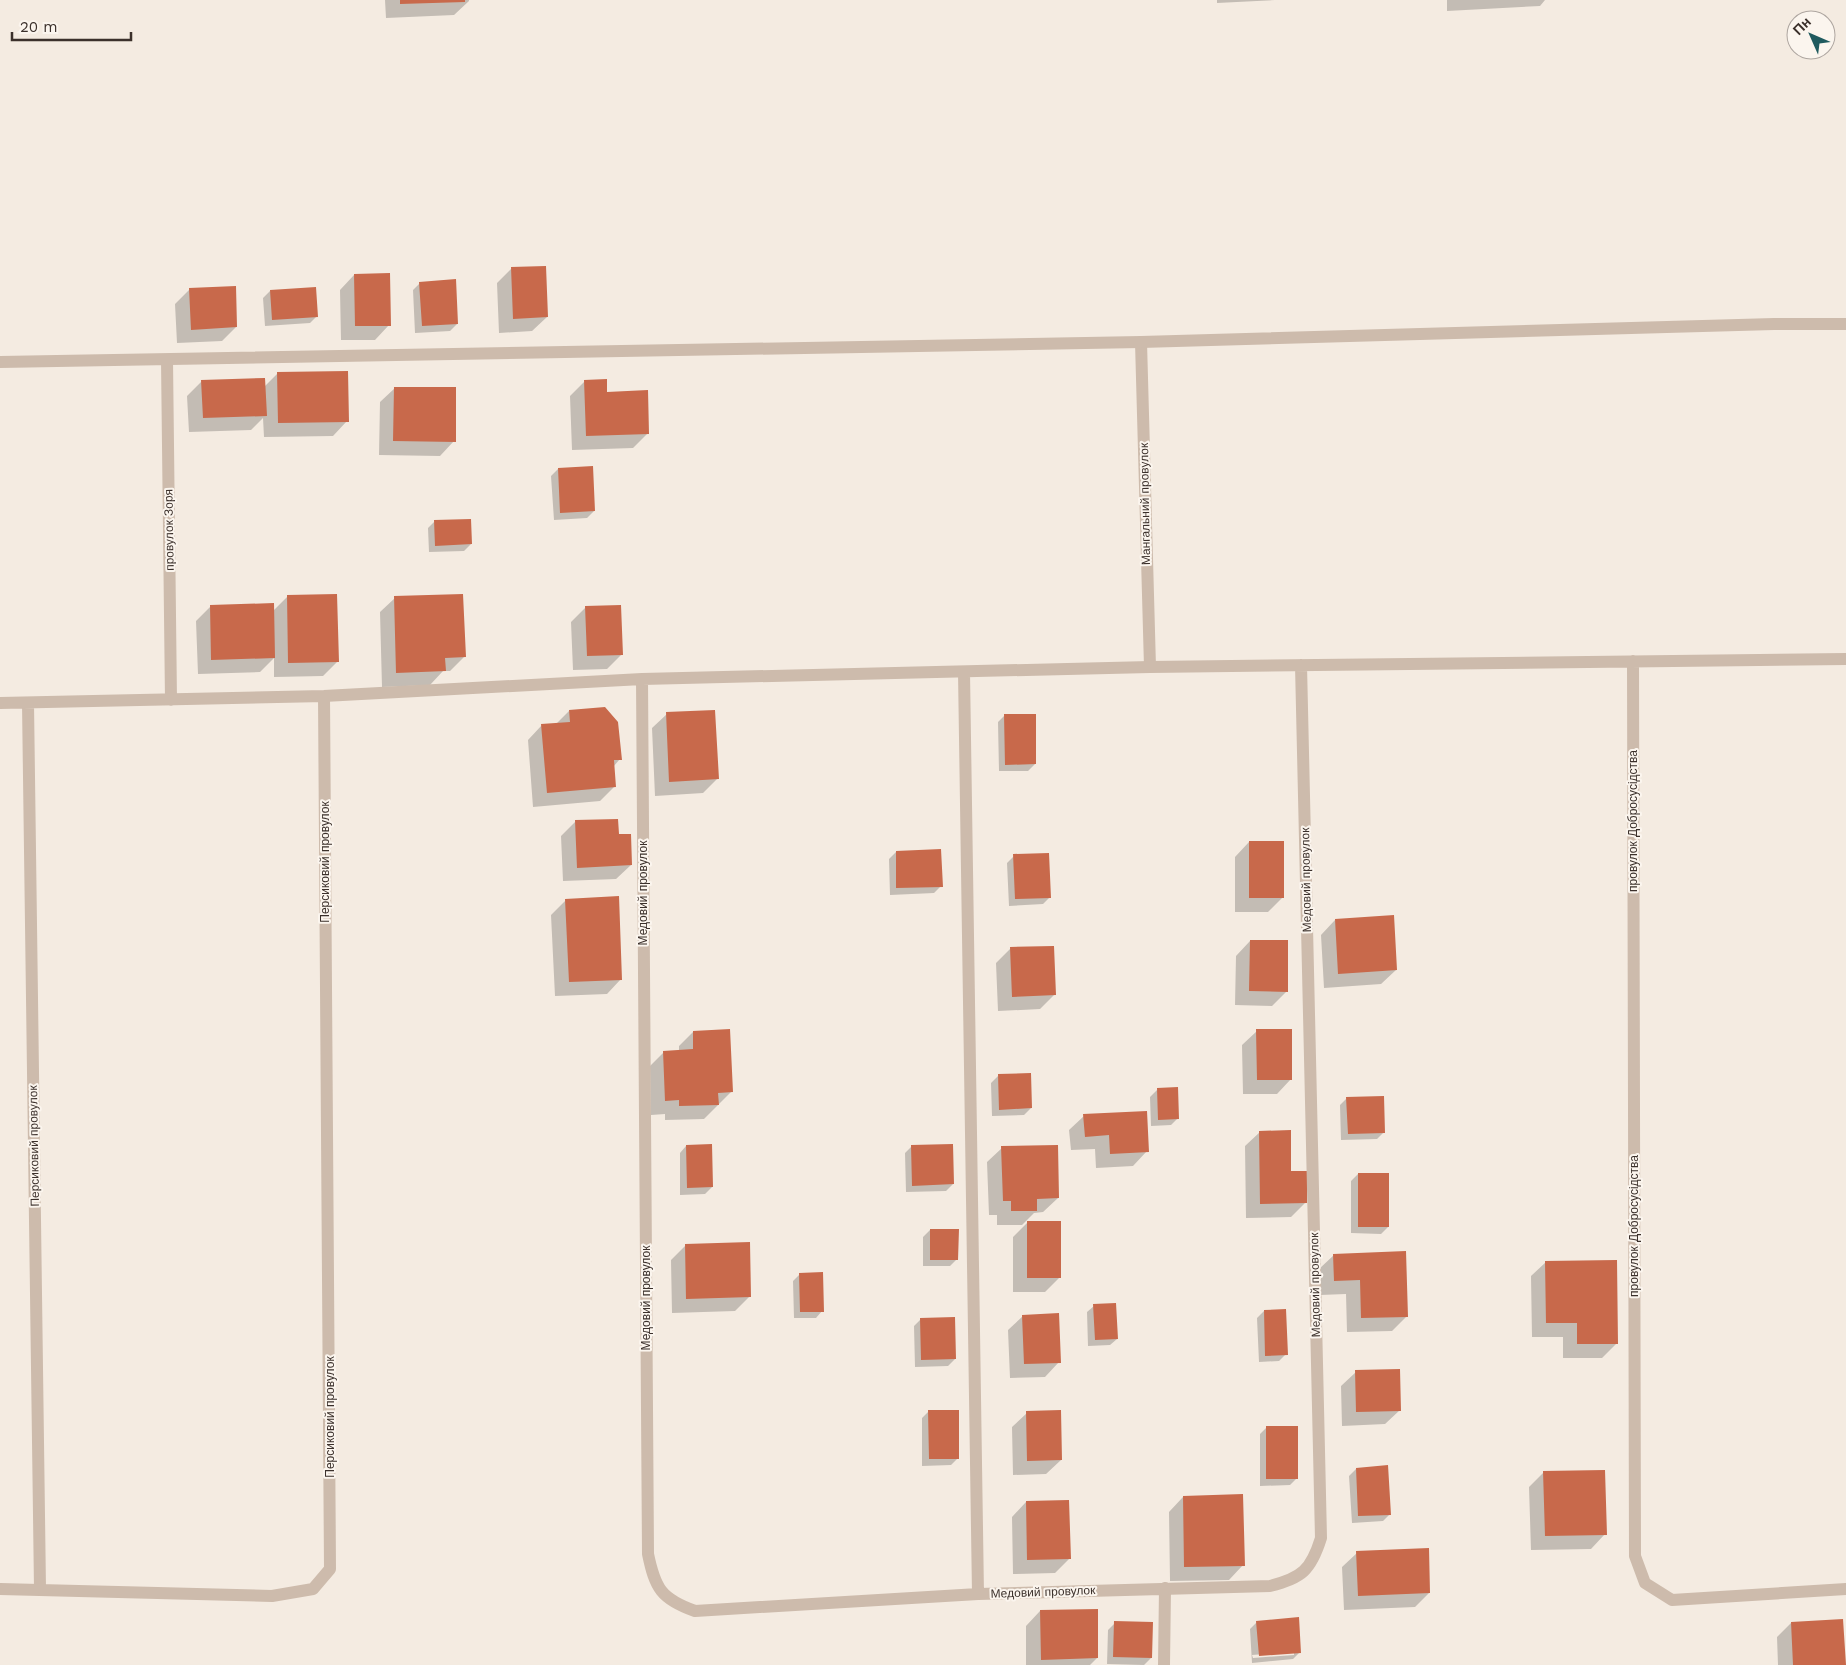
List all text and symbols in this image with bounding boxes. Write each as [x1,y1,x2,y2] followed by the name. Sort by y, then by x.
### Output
[12,10,131,42] scale bar
[1786,10,1836,60] north arrow
[1790,14,1814,38] text: Пн
[20,18,58,36] text: 20 m
[1137,442,1153,565] street label: Мангальний провулок
[161,489,177,571] street label: провулок Зоря
[1626,750,1640,892] street label: провулок Добросусідства
[318,801,332,923] street label: Персиковий провулок
[1298,827,1314,933] street label: Медовий провулок
[636,840,650,945] street label: Медовий провулок
[26,1084,42,1207] street label: Персиковий провулок
[1627,1155,1641,1297] street label: провулок Добросусідства
[1307,1232,1323,1338] street label: Медовий провулок
[639,1245,653,1350] street label: Медовий провулок
[323,1356,337,1478] street label: Персиковий провулок
[990,1583,1096,1601] street label: Медовий провулок

